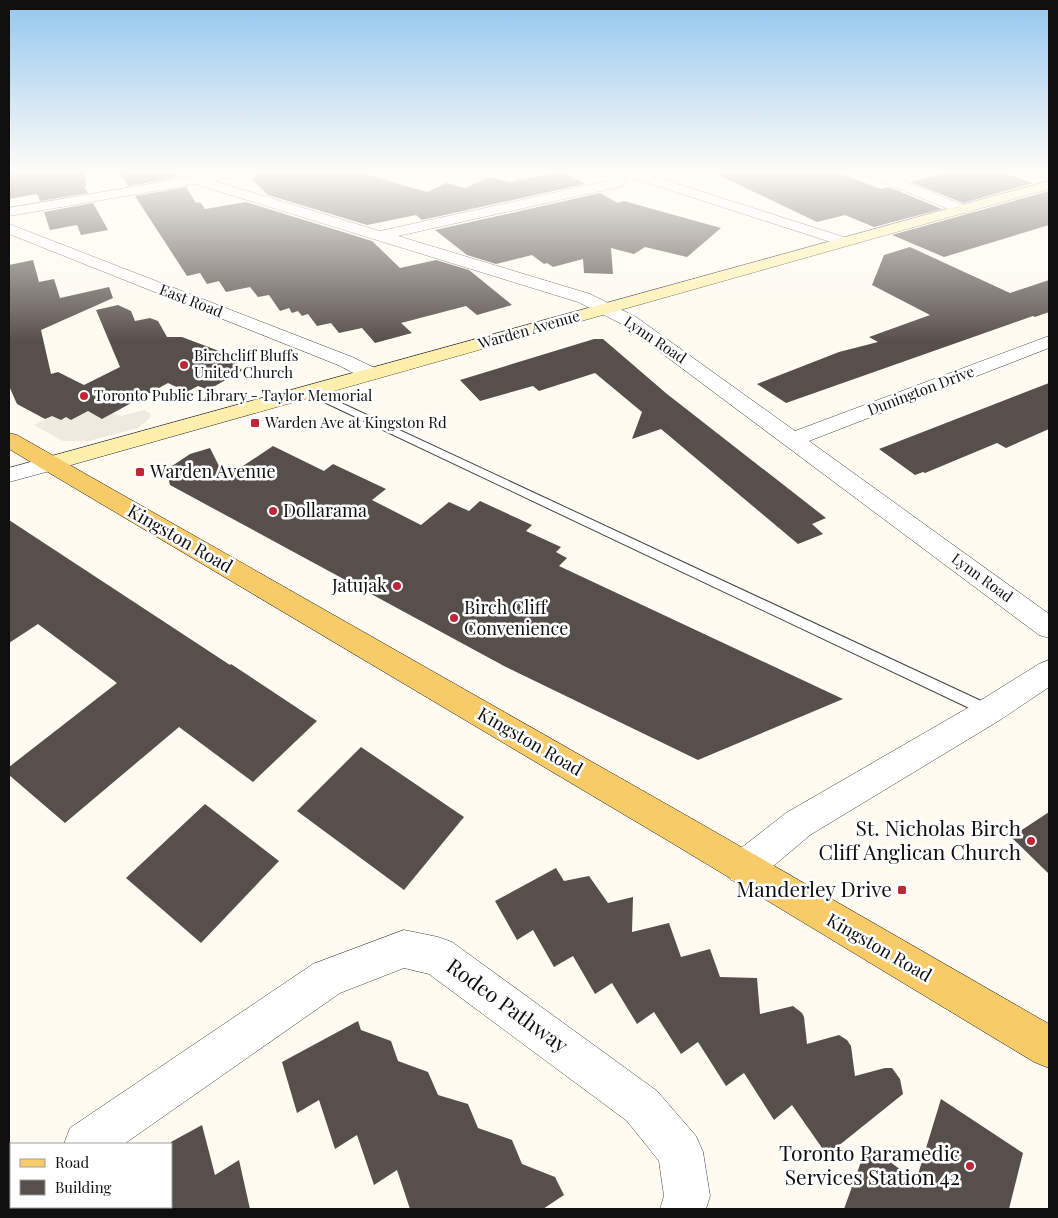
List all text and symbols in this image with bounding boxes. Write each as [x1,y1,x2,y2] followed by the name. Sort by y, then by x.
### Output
[157,279,226,321] street label: East Road
[475,305,582,353] street label: Warden Avenue
[620,311,691,368] street label: Lynn Road
[194,345,298,382] place label: Birchcliff Bluffs United Church
[178,359,190,371] marker: Birchcliff Bluffs United Church
[865,361,977,420] street label: Dunington Drive
[94,385,372,405] place label: Toronto Public Library - Taylor Memorial
[78,390,90,402] marker: Toronto Public Library - Taylor Memorial
[264,412,447,432] place label: Warden Ave at Kingston Rd
[249,417,261,429] marker: Warden Ave at Kingston Rd
[149,459,276,483] place label: Warden Avenue
[134,466,146,478] marker: Warden Avenue
[124,498,238,578] street label: Kingston Road
[283,498,367,522] place label: Dollarama
[267,505,279,517] marker: Dollarama
[948,548,1018,606] street label: Lynn Road
[331,573,387,597] place label: Jatujak
[391,580,403,592] marker: Jatujak
[464,595,568,640] place label: Birch Cliff Convenience
[448,612,460,624] marker: Birch Cliff Convenience
[474,701,588,781] street label: Kingston Road
[818,813,1022,865] place label: St. Nicholas Birch Cliff Anglican Church
[1025,835,1037,847] marker: St. Nicholas Birch Cliff Anglican Church
[736,874,892,902] place label: Manderley Drive
[896,884,908,896] marker: Manderley Drive
[823,907,937,987] street label: Kingston Road
[442,951,575,1058] street label: Rodeo Pathway
[779,1138,960,1190] place label: Toronto Paramedic Services Station 42
[10,1143,172,1208] legend
[55,1152,89,1172] text: Road
[964,1160,976,1172] marker: Toronto Paramedic Services Station 42
[55,1177,112,1197] text: Building

